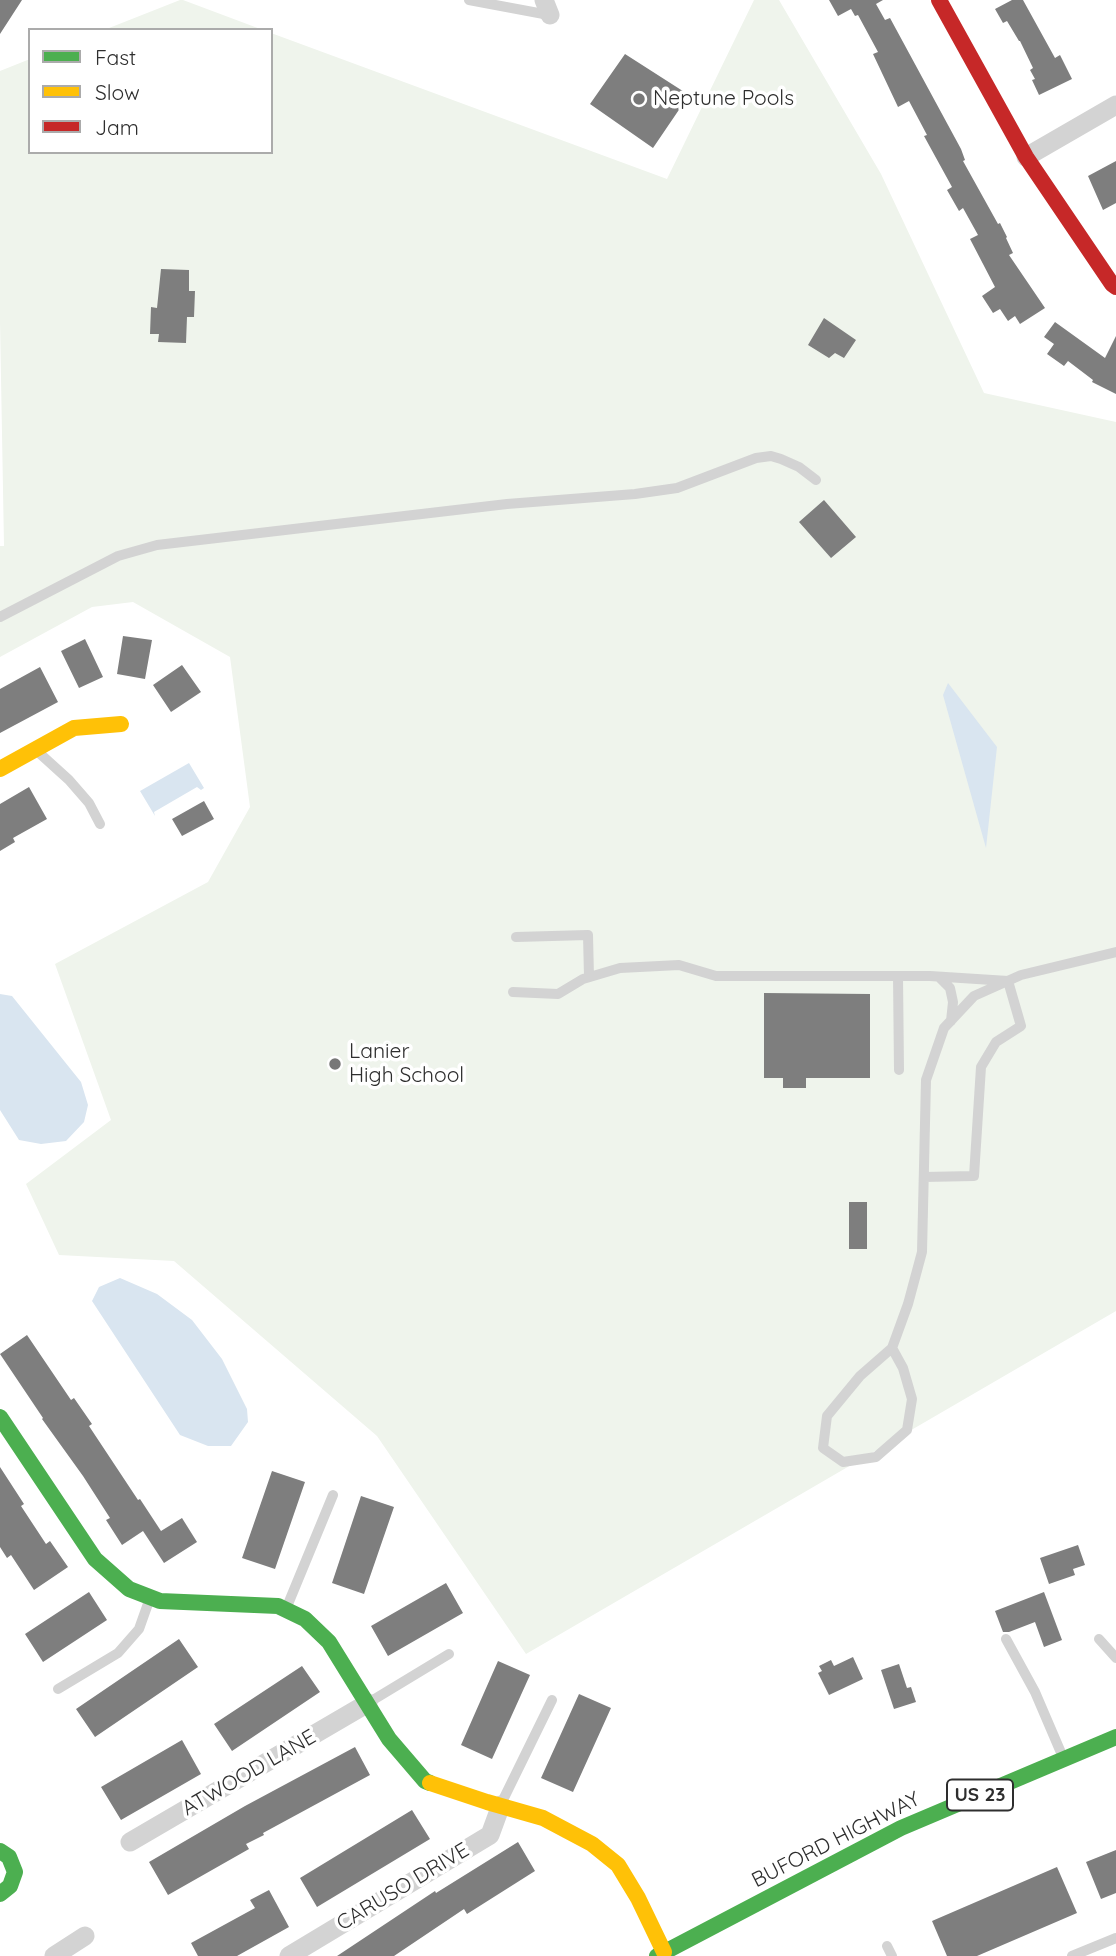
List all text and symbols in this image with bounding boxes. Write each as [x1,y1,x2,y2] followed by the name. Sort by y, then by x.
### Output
[28,28,273,154] legend
[95,44,136,70] text: Fast
[95,79,140,105] text: Slow
[653,86,794,112] place label: Neptune Pools
[631,91,647,107] marker: Neptune Pools
[95,114,139,140] text: Jam
[349,1039,464,1089] place label: Lanier High School
[327,1056,343,1072] marker: Lanier High School
[177,1724,321,1822] street label: ATWOOD LANE
[947,1780,1013,1811] road number: US 23
[748,1787,924,1893] street label: BUFORD HIGHWAY
[332,1838,474,1936] street label: CARUSO DRIVE

